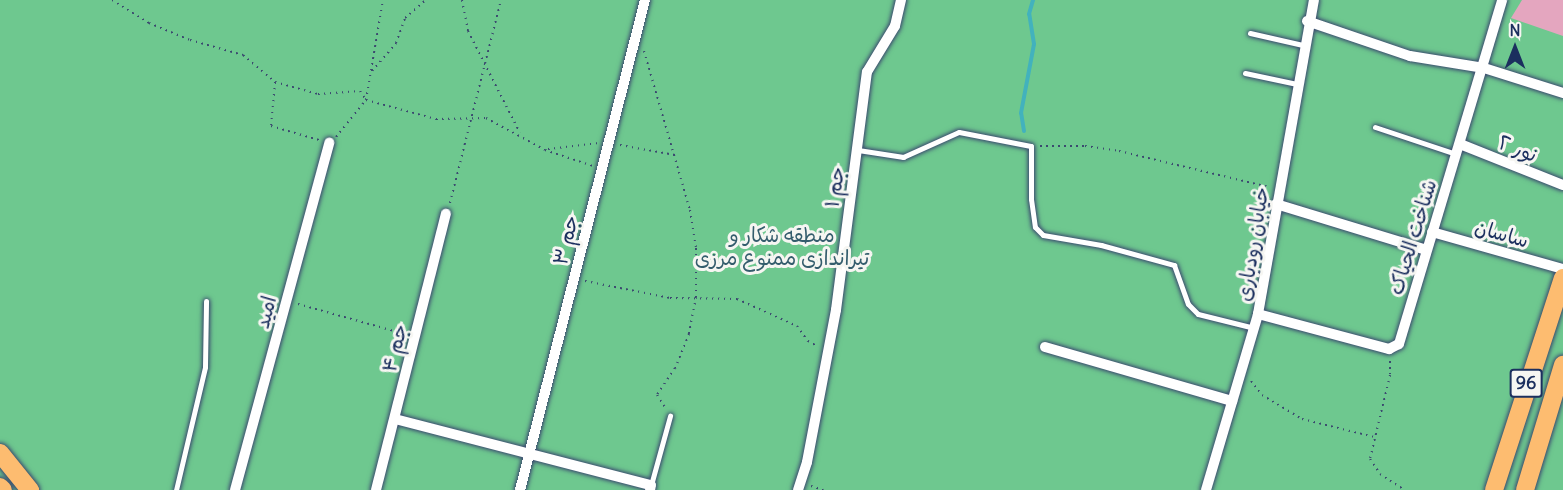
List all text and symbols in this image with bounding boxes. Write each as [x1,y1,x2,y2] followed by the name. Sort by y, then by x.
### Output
[1485,18,1545,78] north arrow
[1509,20,1521,40] text: N
[1495,129,1541,167] street label: نور ٢
[819,165,849,209] street label: جم ۱
[1383,177,1441,297] street label: شناخت الحیاک
[1231,185,1273,303] street label: خیابان رودباری
[547,213,583,267] street label: جم ۳
[1472,214,1532,252] street label: ساسان
[695,222,869,269] park label: منطقه شکار و تیراندازی ممنوع مرزی
[249,293,281,331] street label: امید
[376,321,412,375] street label: جم ۴
[1510,368,1543,398] road number: 96

